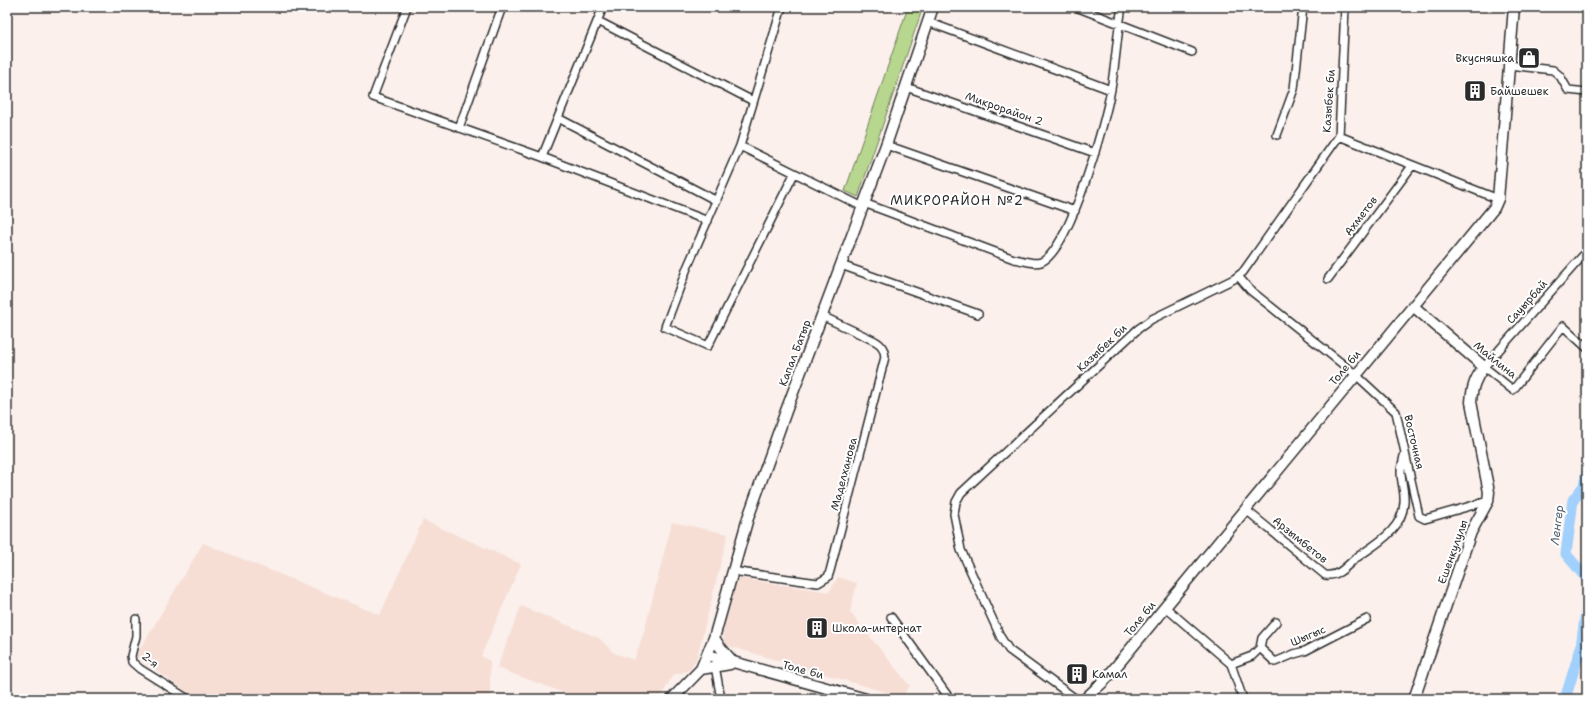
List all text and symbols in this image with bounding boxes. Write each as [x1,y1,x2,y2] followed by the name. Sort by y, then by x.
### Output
[1516,45,1542,71] shop icon: Вкусняшка
[1456,51,1514,66] place label: Вкусняшка
[1319,69,1339,133] street label: Казыбек би
[1462,78,1488,104] building icon: Байшешек
[1490,84,1549,99] place label: Байшешек
[963,89,1045,129] street label: Микрорайон 2
[890,191,1024,209] district label: МИКРОРАЙОН №2
[1341,193,1381,239] street label: Ахметов
[1503,277,1551,327] street label: Сауырбай
[775,318,815,388] street label: Капал Батыр
[1074,321,1130,375] street label: Казыбек би
[1470,338,1520,382] street label: Майлина
[1326,347,1364,389] street label: Толе би
[1400,413,1428,471] street label: Восточная
[827,436,861,512] street label: Маделханова
[1546,504,1567,547] water label: Ленгер
[1269,513,1331,567] street label: Арзымбетов
[1434,518,1472,586] street label: Ешенкулулы
[1121,598,1159,640] street label: Толе би
[804,615,830,641] building icon: Школа-интернат
[832,621,922,636] place label: Школа-интернат
[1288,622,1328,650] street label: Шыгыс
[138,649,162,671] street label: 2-я
[781,657,825,683] street label: Толе би
[1064,661,1090,687] building icon: Камал
[1092,667,1127,682] place label: Камал

